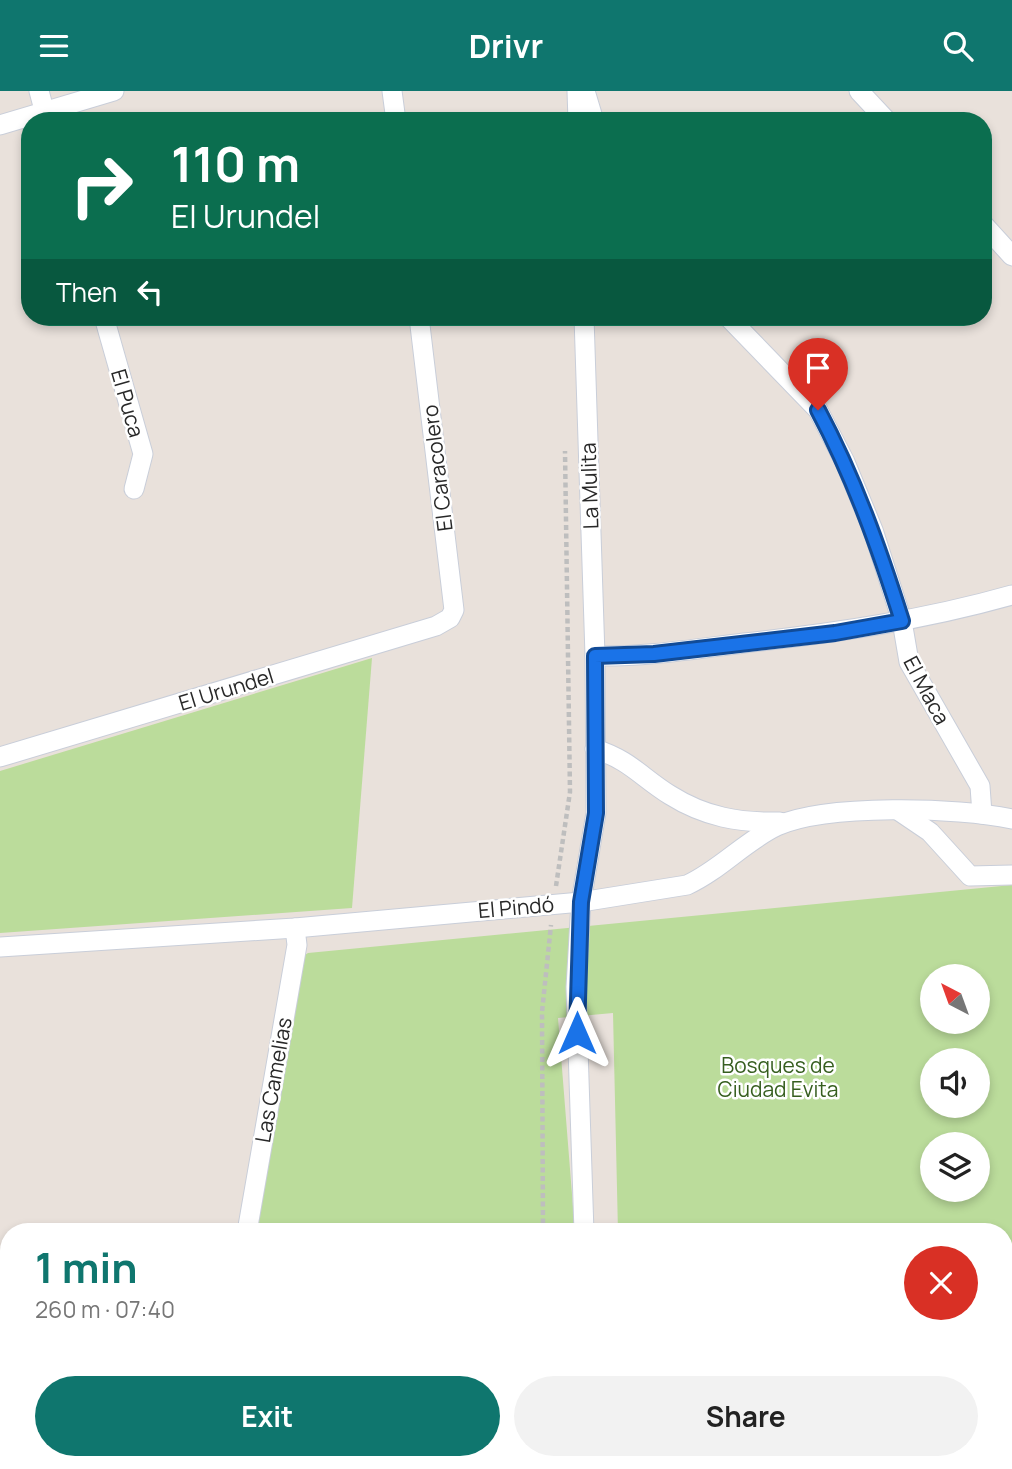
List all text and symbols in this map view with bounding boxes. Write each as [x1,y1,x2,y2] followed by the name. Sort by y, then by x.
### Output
[469,24,543,68] text: Drivr
[35,27,73,65] icon: menu
[939,27,977,65] icon: search
[171,130,300,197] text: 110 m
[56,140,147,231] icon: right
[171,194,320,238] text: El Urundel
[131,273,169,311] icon: left
[56,274,117,310] text: Then
[788,338,848,410] pin
[799,349,837,387] icon: arrive
[105,366,151,440] street label: El Puca
[415,403,459,533] street label: El Caracolero
[573,442,605,530] street label: La Mulita
[897,651,957,729] street label: El Maca
[175,661,277,717] street label: El Urundel
[477,890,555,924] street label: El Pindó
[920,964,990,1034] north arrow
[920,964,990,1202] map controls
[540,996,614,1070] position arrow
[248,1015,298,1145] street label: Las Camelias
[920,1048,990,1118] button: sound
[718,1051,838,1103] park label: Bosques de Ciudad Evita
[920,1132,990,1202] button: layers
[35,1238,138,1296] text: 1 min
[904,1246,978,1320] button: close
[35,1293,175,1325] text: 260 m · 07:40
[35,1376,500,1456] button: Exit
[514,1376,978,1456] button: Share

